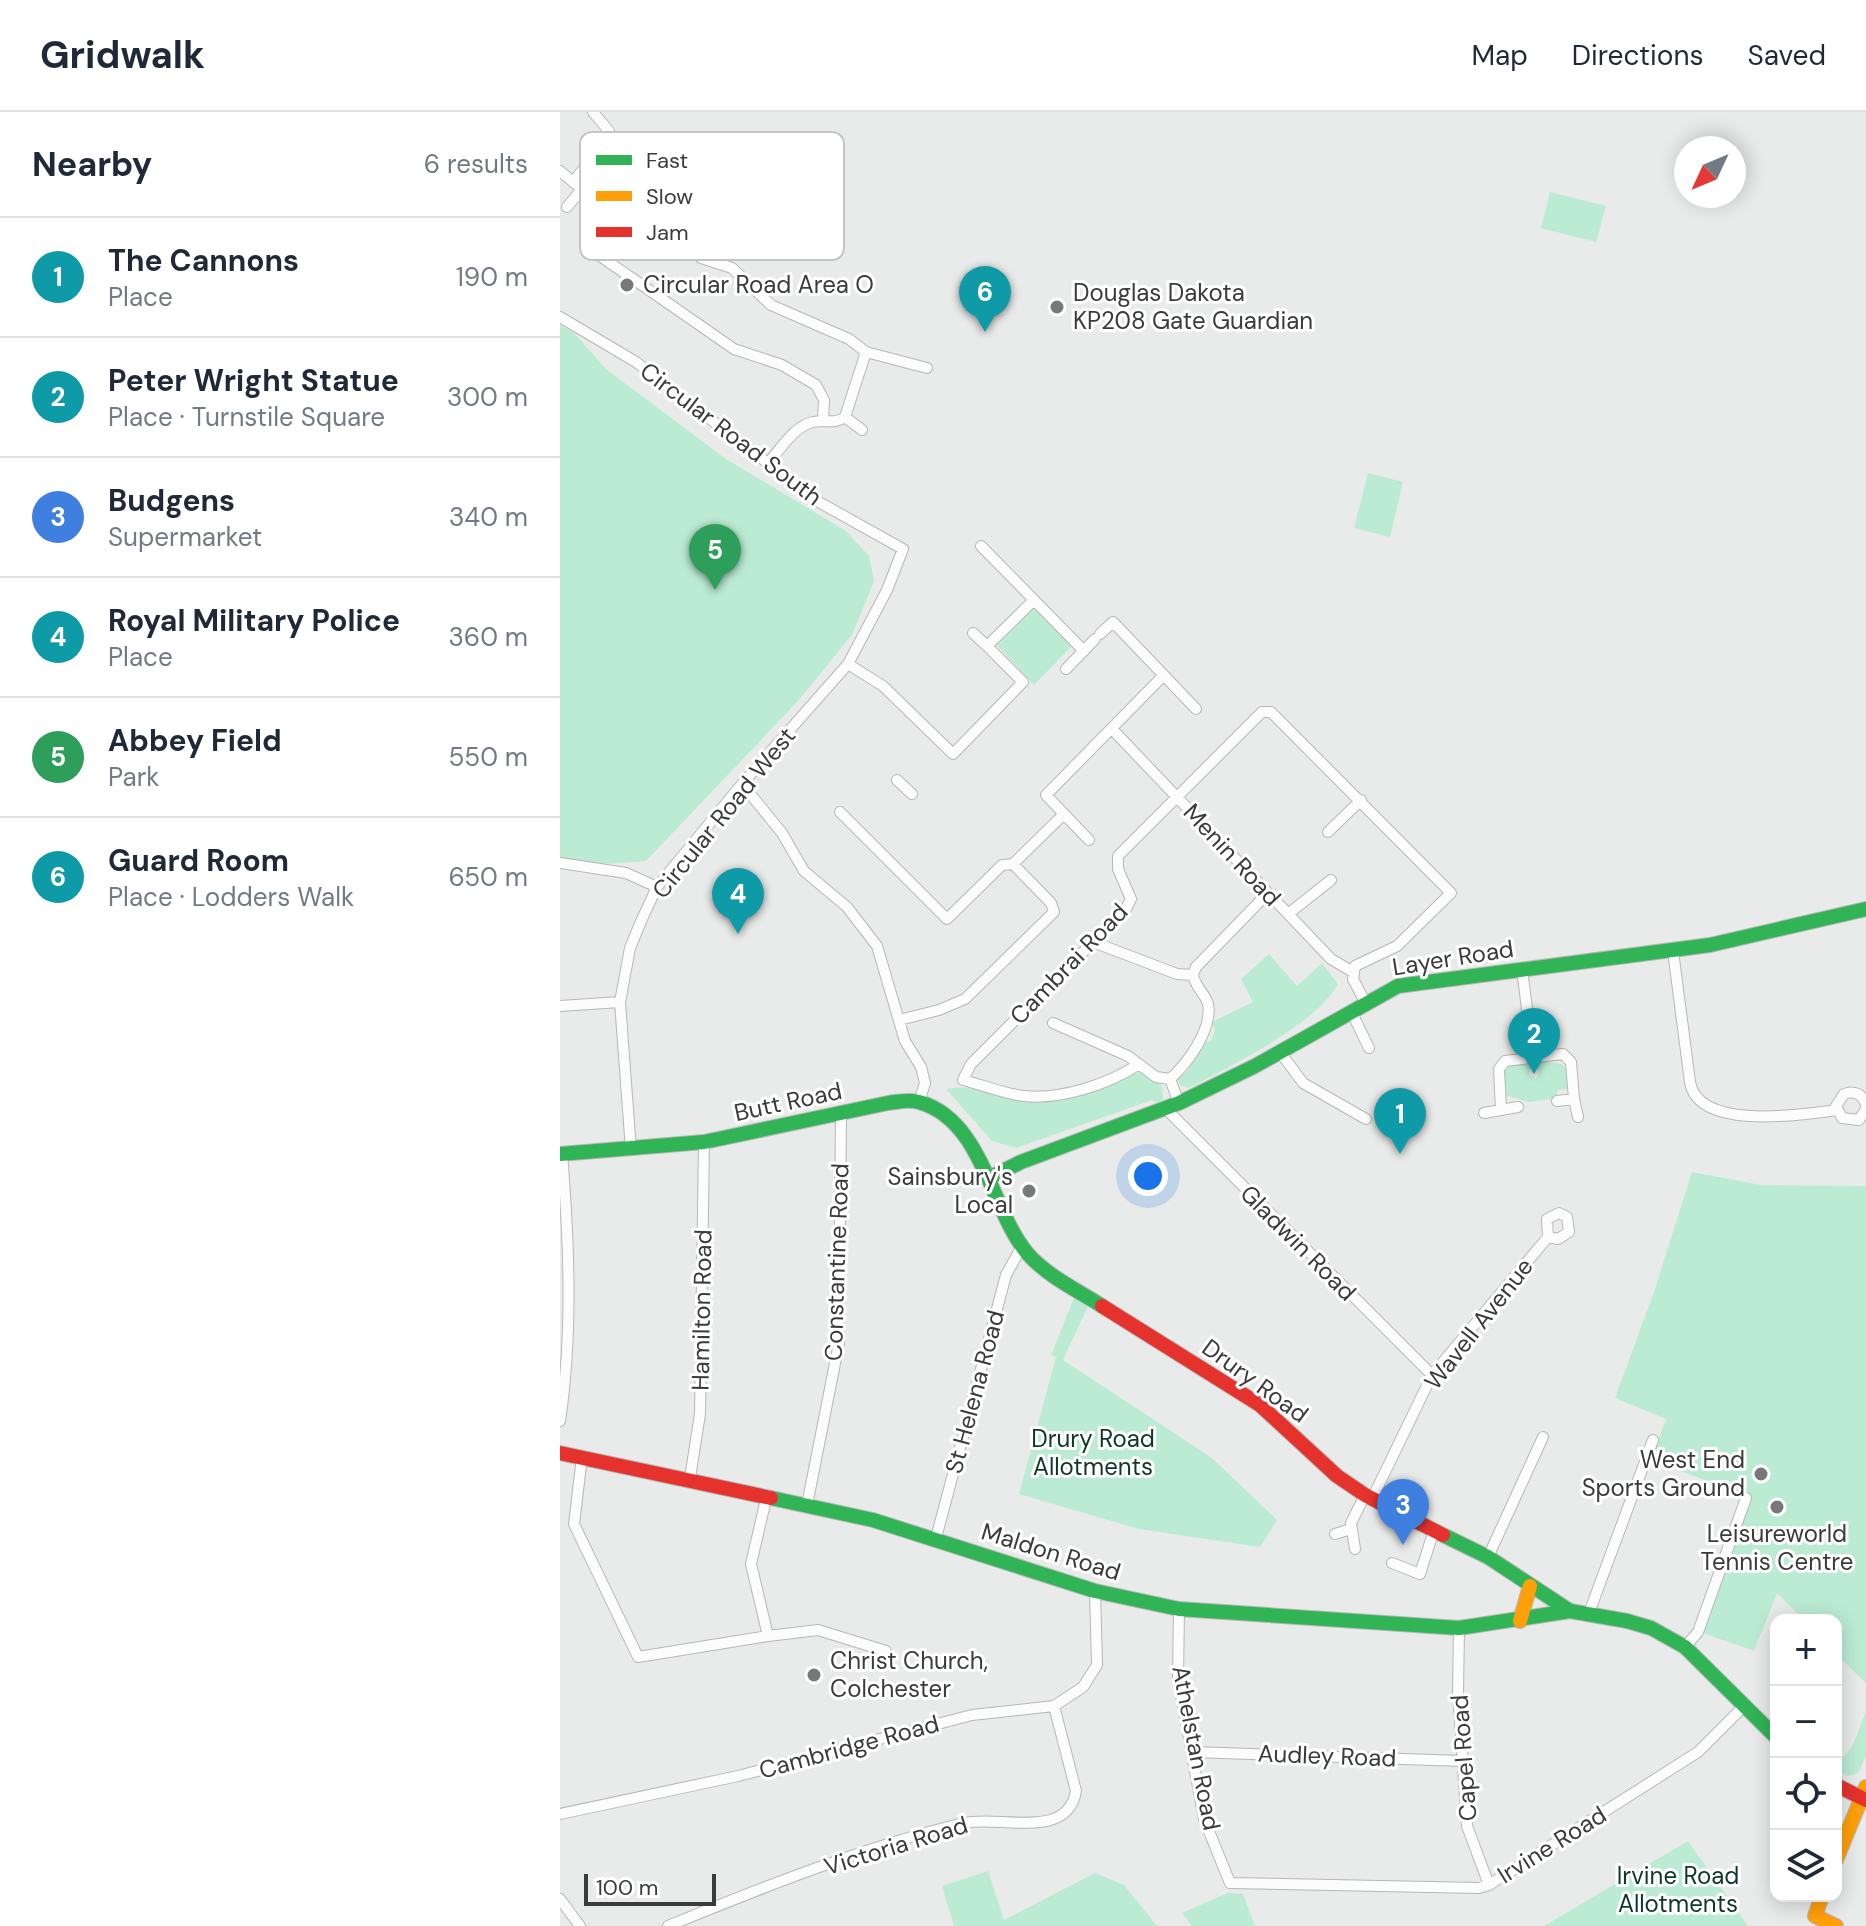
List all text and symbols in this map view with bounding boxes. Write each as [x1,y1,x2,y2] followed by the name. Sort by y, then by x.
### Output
[40,30,205,80] text: Gridwalk
[1471,37,1528,74] text: Map
[1572,37,1704,74] text: Directions
[1748,37,1826,74] text: Saved
[580,132,844,260] legend
[1674,136,1746,208] north arrow
[32,142,152,187] text: Nearby
[646,146,688,175] text: Fast
[424,147,528,181] text: 6 results
[646,182,693,211] text: Slow
[646,218,689,247] text: Jam
[108,241,299,280] text: The Cannons
[53,260,63,294] text: 1
[456,260,528,294] text: 190 m
[959,266,1011,332] pin: 6
[643,269,874,300] place label: Circular Road Area O
[618,276,636,294] marker: Circular Road Area O
[1073,277,1313,336] place label: Douglas Dakota KP208 Gate Guardian
[108,280,173,314] text: Place
[1048,298,1066,316] marker: Douglas Dakota KP208 Gate Guardian
[634,355,828,512] street label: Circular Road South
[108,361,399,400] text: Peter Wright Statue
[50,380,66,414] text: 2
[447,380,528,414] text: 300 m
[108,400,385,434] text: Place · Turnstile Square
[108,481,235,520] text: Budgens
[50,500,66,534] text: 3
[449,500,528,534] text: 340 m
[108,520,262,554] text: Supermarket
[689,524,741,590] pin: 5
[108,601,400,640] text: Royal Military Police
[50,620,66,654] text: 4
[448,620,528,654] text: 360 m
[108,640,173,674] text: Place
[108,721,282,760] text: Abbey Field
[645,721,802,905] street label: Circular Road West
[50,740,66,774] text: 5
[448,740,528,774] text: 550 m
[108,760,159,794] text: Park
[1177,797,1288,913] street label: Menin Road
[108,841,289,880] text: Guard Room
[50,860,66,894] text: 6
[448,860,528,894] text: 650 m
[712,868,764,934] pin: 4
[108,880,354,914] text: Place · Lodders Walk
[1003,897,1134,1031] street label: Cambrai Road
[1390,933,1516,982] street label: Layer Road
[1508,1008,1560,1074] pin: 2
[731,1075,845,1128] street label: Butt Road
[1374,1088,1426,1154] pin: 1
[1128,1156,1168,1196] your location
[888,1161,1013,1220] place label: Sainsbury's Local
[818,1163,855,1361] street label: Constantine Road
[1234,1178,1363,1307] street label: Gladwin Road
[1020,1182,1038,1200] marker: Sainsbury's Local
[685,1229,718,1391] street label: Hamilton Road
[1417,1252,1540,1396] street label: Wavell Avenue
[938,1307,1011,1477] street label: St Helena Road
[1196,1332,1314,1429] street label: Drury Road
[1031,1423,1155,1482] park label: Drury Road Allotments
[1582,1444,1745,1503] place label: West End Sports Ground
[1752,1465,1770,1483] marker: West End Sports Ground
[1377,1479,1429,1545] pin: 3
[1768,1498,1786,1516] marker: Leisureworld Tennis Centre
[978,1516,1124,1587] street label: Maldon Road
[1701,1518,1853,1577] place label: Leisureworld Tennis Centre
[1770,1614,1842,1902] map controls
[1770,1614,1842,1686] button: +
[830,1645,988,1704] place label: Christ Church, Colchester
[1165,1663,1228,1833] street label: Athelstan Road
[805,1666,823,1684] marker: Christ Church, Colchester
[1770,1686,1842,1758] button: −
[1444,1694,1483,1822] street label: Capel Road
[755,1708,942,1785] street label: Cambridge Road
[1257,1738,1397,1773] street label: Audley Road
[1770,1758,1842,1830] button: locate
[1492,1799,1612,1890] street label: Irvine Road
[820,1809,971,1882] street label: Victoria Road
[1770,1830,1842,1902] button: layers
[1617,1860,1739,1919] park label: Irvine Road Allotments
[584,1870,716,1906] scale bar
[596,1873,658,1902] text: 100 m

